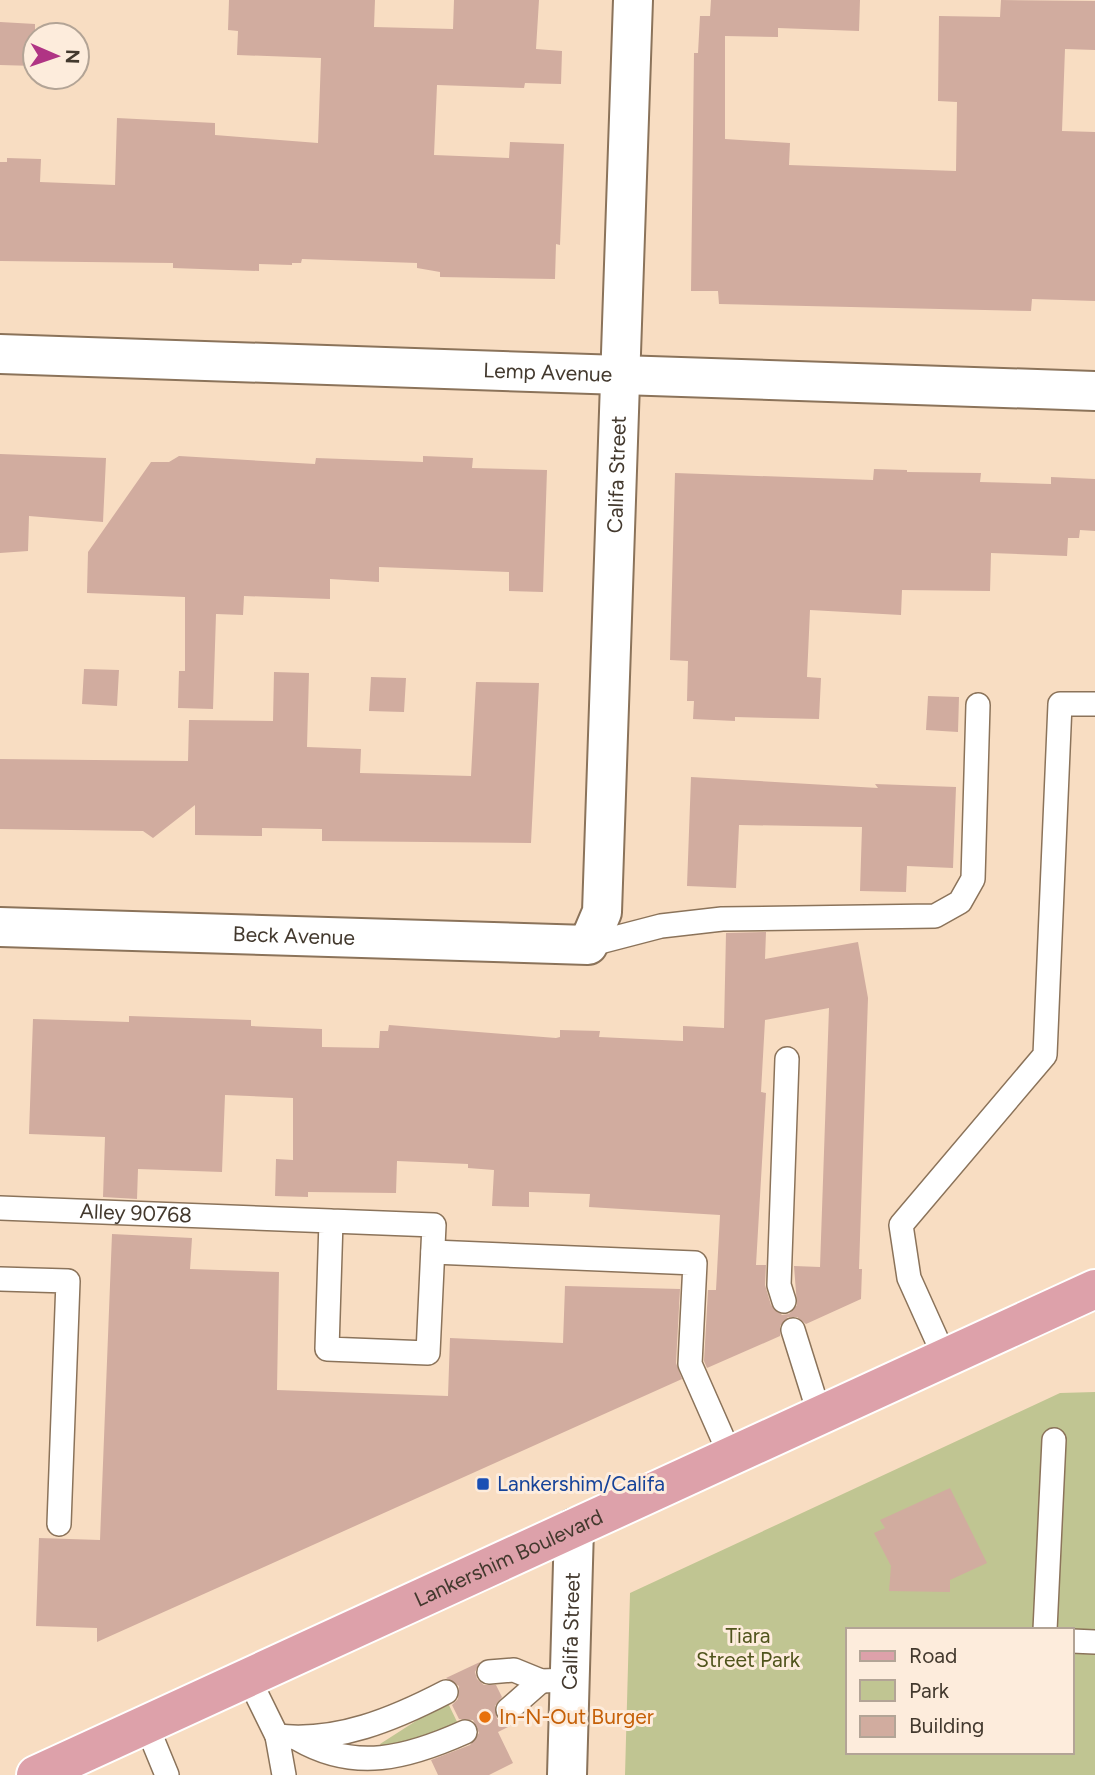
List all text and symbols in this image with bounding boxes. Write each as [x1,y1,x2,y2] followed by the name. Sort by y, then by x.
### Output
[21,21,91,91] north arrow
[61,49,84,64] text: N
[483,357,613,387] street label: Lemp Avenue
[602,415,631,534] street label: Califa Street
[232,921,355,950] street label: Beck Avenue
[79,1198,193,1228] street label: Alley 90768
[497,1471,665,1496] place label: Lankershim/Califa
[475,1476,491,1492] marker: Lankershim/Califa
[410,1504,607,1612] street label: Lankershim Boulevard
[556,1572,585,1690] street label: Califa Street
[696,1623,801,1672] park label: Tiara Street Park
[846,1628,1074,1754] legend
[909,1643,957,1668] text: Road
[909,1678,950,1703] text: Park
[499,1704,654,1729] place label: In-N-Out Burger
[477,1709,493,1725] marker: In-N-Out Burger
[909,1713,984,1738] text: Building

